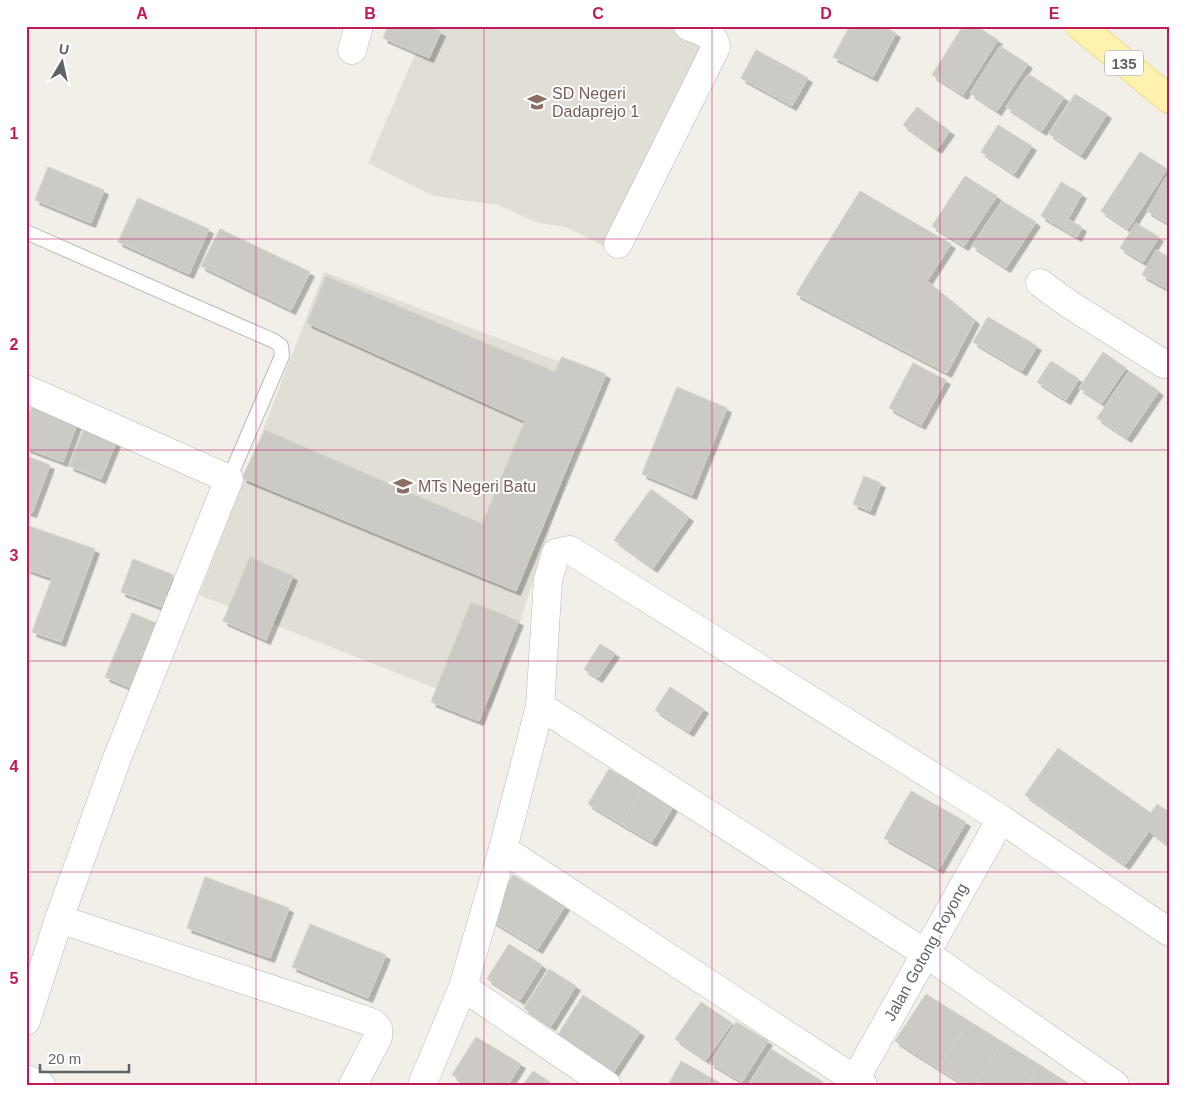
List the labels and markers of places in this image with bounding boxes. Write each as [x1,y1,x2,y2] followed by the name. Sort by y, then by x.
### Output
[552,85,639,120] place label: SD Negeri Dadaprejo 1
[526,91,548,113] school or university icon: SD Negeri Dadaprejo 1
[392,475,414,497] school or university icon: MTs Negeri Batu
[418,478,536,495] place label: MTs Negeri Batu

